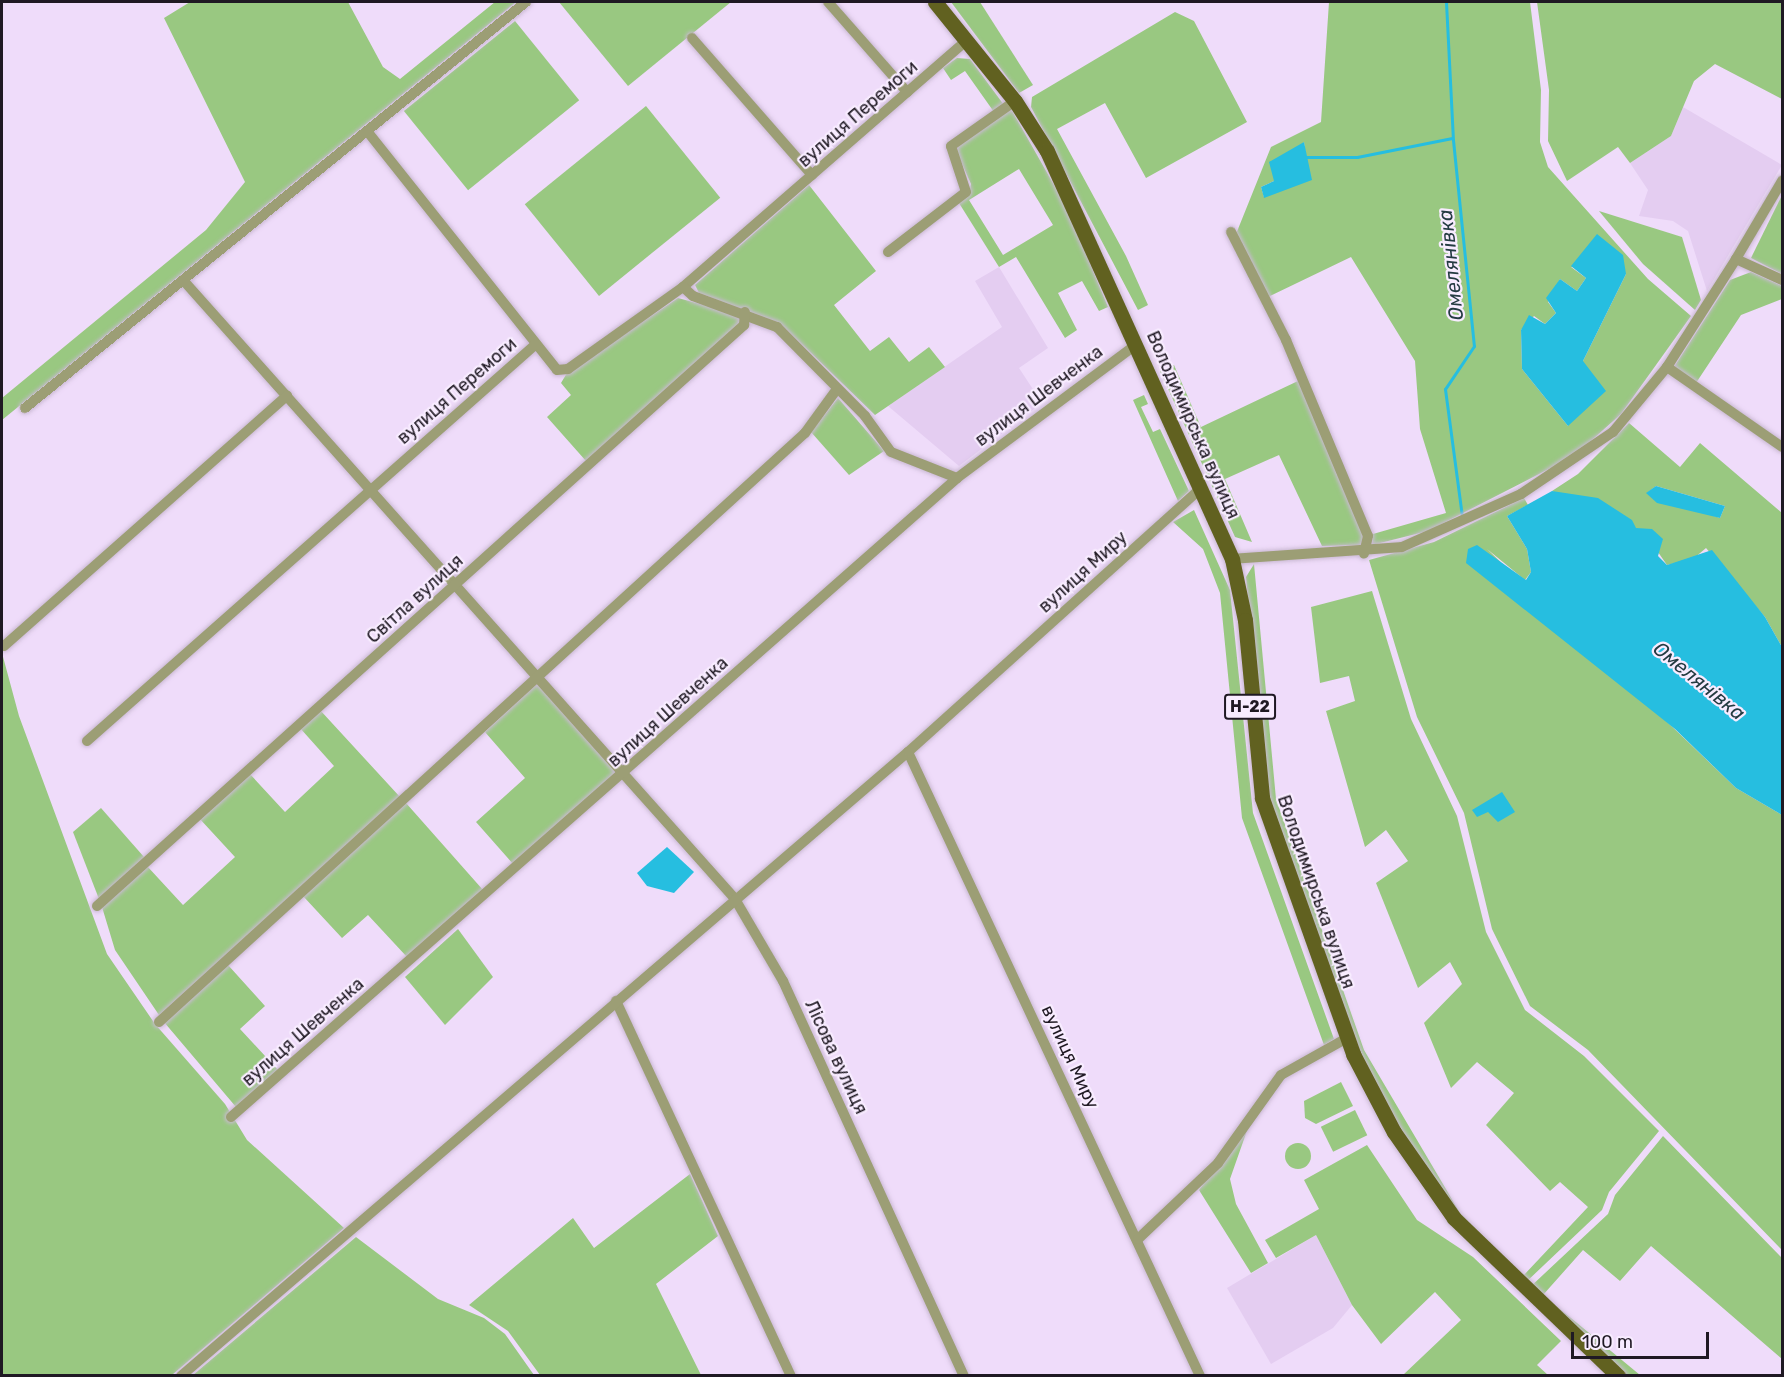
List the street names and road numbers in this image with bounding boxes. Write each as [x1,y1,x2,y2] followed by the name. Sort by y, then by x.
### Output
[794,56,922,172] street label: вулиця Перемоги
[1142,328,1244,522] street label: Володимирська вулиця
[393,333,521,449] street label: вулиця Перемоги
[971,341,1107,451] street label: вулиця Шевченка
[1034,527,1132,617] street label: вулиця Миру
[362,550,468,648] street label: Світла вулиця
[604,652,732,772] street label: вулиця Шевченка
[1223,694,1277,720] road number: Н-22
[1273,792,1359,992] street label: Володимирська вулиця
[238,973,368,1091] street label: вулиця Шевченка
[800,996,872,1118] street label: Лісова вулиця
[1037,1002,1103,1112] street label: вулиця Миру

